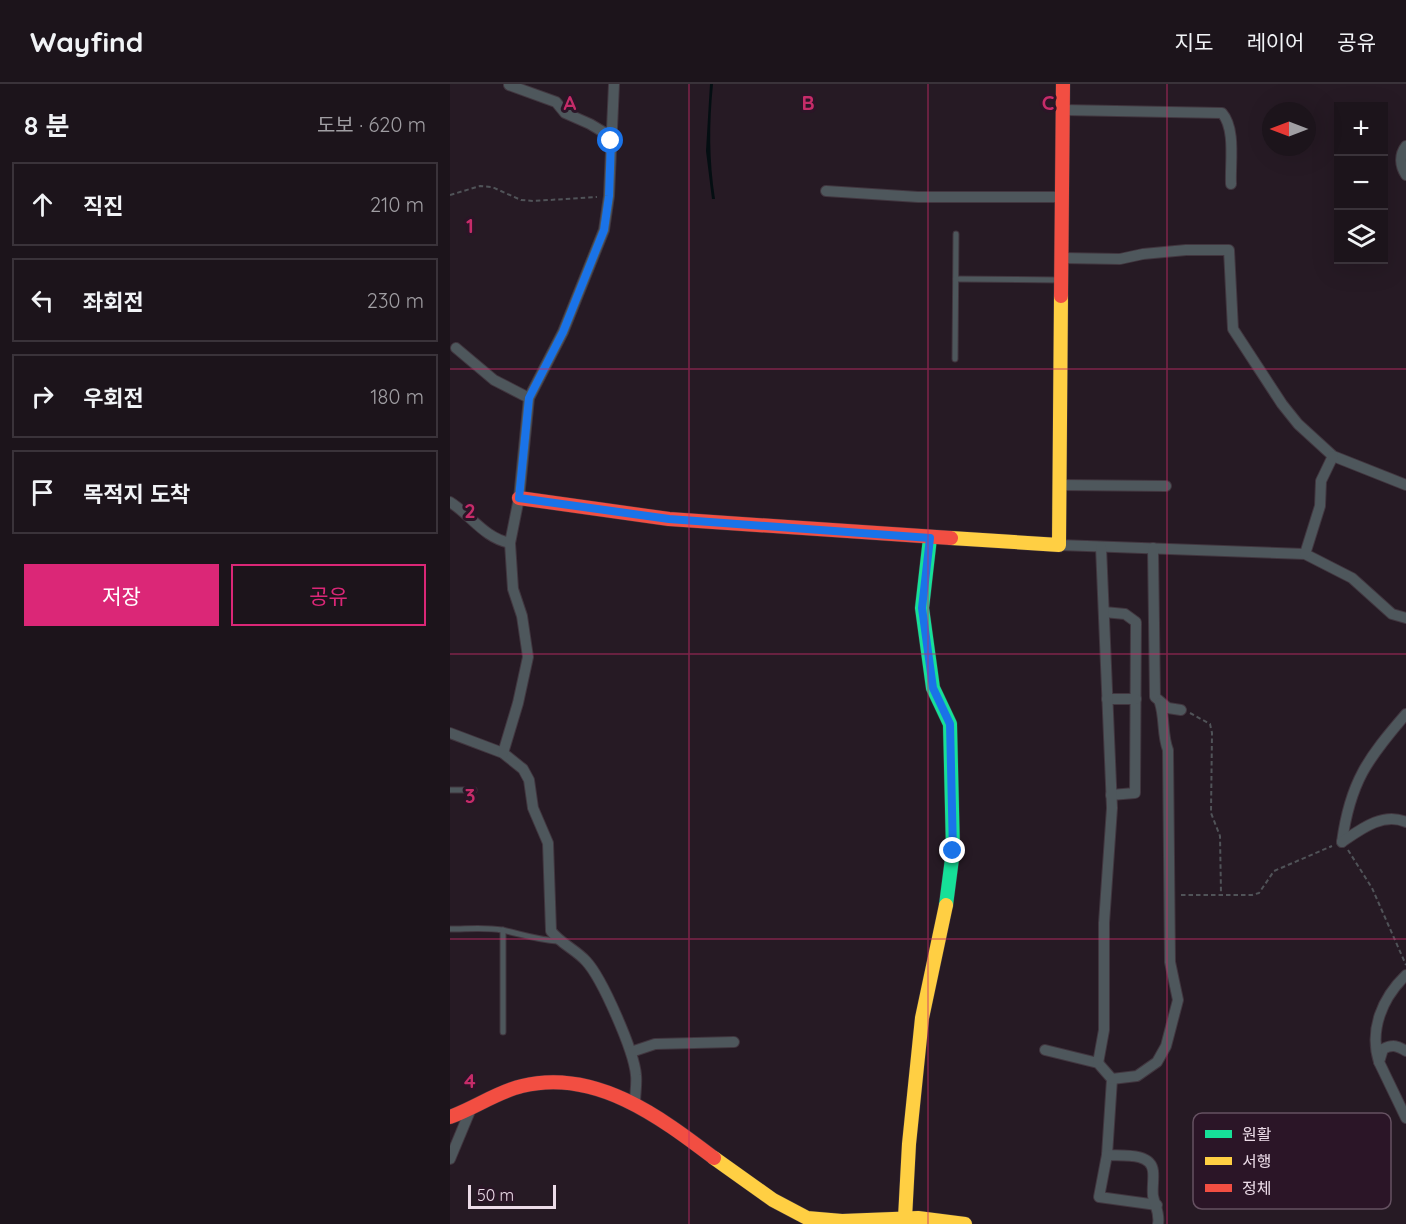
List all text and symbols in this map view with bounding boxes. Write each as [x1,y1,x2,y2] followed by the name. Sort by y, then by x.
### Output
[30,24,143,59] text: Wayfind
[1175,29,1213,55] text: 지도
[1246,29,1304,55] text: 레이어
[1337,29,1376,55] text: 공유
[564,90,577,115] text: A
[801,90,815,115] text: B
[1042,90,1055,115] text: C
[1262,102,1316,156] north arrow
[1334,102,1388,264] map controls
[1334,102,1388,156] button: +
[24,109,69,142] text: 8 분
[317,112,426,137] text: 도보 · 620 m
[597,127,623,153] route start
[1334,156,1388,210] button: −
[26,188,59,221] icon: ahead
[83,192,123,220] text: 직진
[370,192,424,217] text: 210 m
[1334,210,1388,264] button: layers
[466,213,474,238] text: 1
[26,284,59,317] icon: left
[83,288,144,316] text: 좌회전
[367,288,424,313] text: 230 m
[26,380,59,413] icon: right
[83,384,144,412] text: 우회전
[370,384,424,409] text: 180 m
[26,476,59,509] icon: arrive
[83,480,190,508] text: 목적지 도착
[464,498,476,523] text: 2
[24,564,219,626] button: 저장
[231,564,426,626] button: 공유
[465,783,475,808] text: 3
[939,837,965,863] route end
[464,1068,476,1093] text: 4
[1193,1113,1391,1209] legend
[1242,1124,1272,1144] text: 원활
[1242,1151,1271,1171] text: 서행
[1242,1178,1271,1198] text: 정체
[468,1182,556,1210] scale bar
[477,1185,514,1205] text: 50 m

